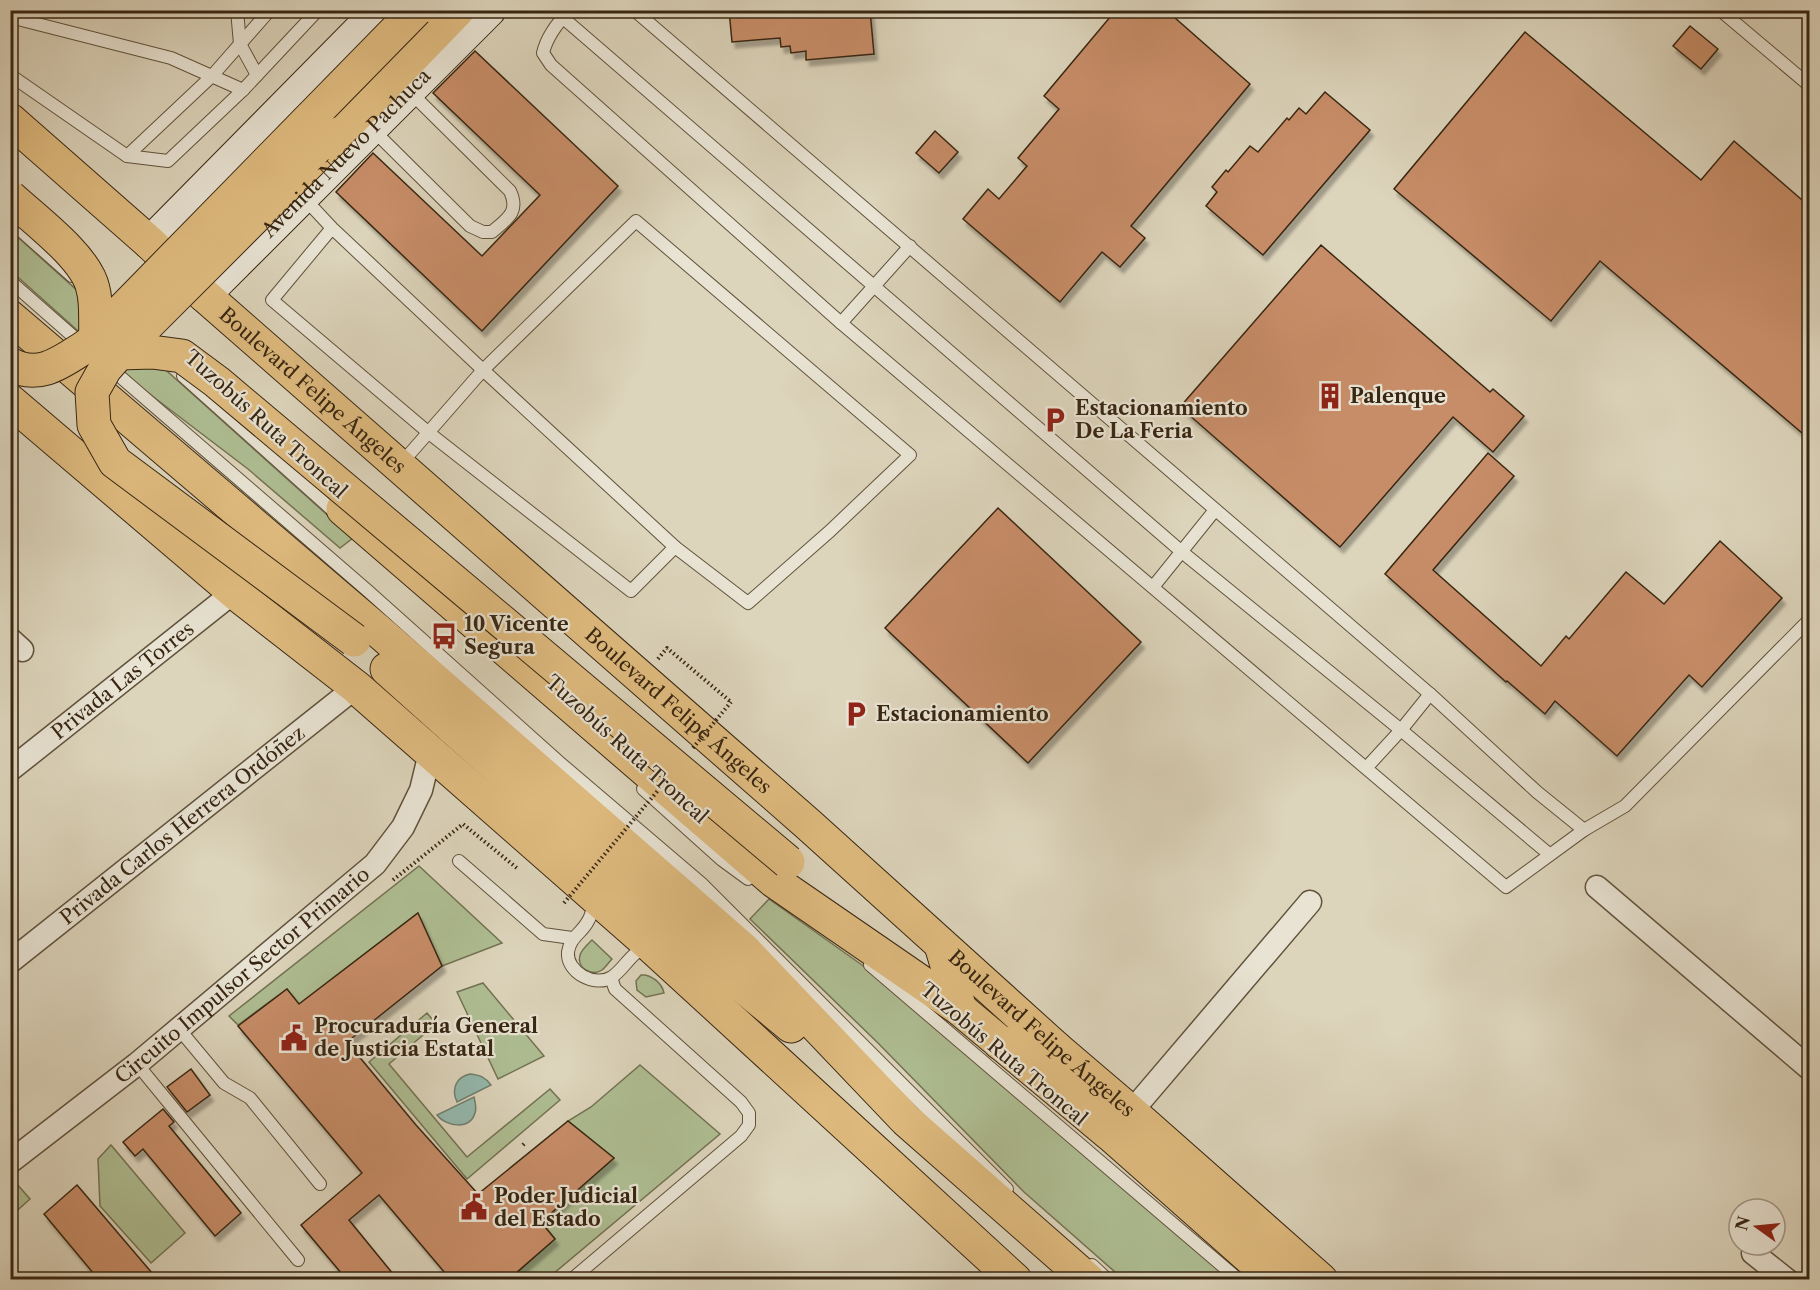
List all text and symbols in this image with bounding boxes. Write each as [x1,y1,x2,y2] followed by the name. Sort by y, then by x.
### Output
[256,63,436,243] street label: Avenida Nuevo Pachuca
[215,302,411,479] street label: Boulevard Felipe Ángeles
[180,345,352,503] street label: Tuzobús Ruta Troncal
[1315,381,1345,411] building icon: Palenque
[1350,384,1446,408] place label: Palenque
[1075,396,1248,443] place label: Estacionamiento De La Feria
[1040,405,1070,435] parking icon: Estacionamiento De La Feria
[464,612,569,659] place label: 10 Vicente Segura
[47,617,199,744] street label: Privada Las Torres
[429,621,459,651] bus stop icon: 10 Vicente Segura
[580,622,777,799] street label: Boulevard Felipe Ángeles
[541,670,713,828] street label: Tuzobús Ruta Troncal
[841,699,871,729] parking icon: Estacionamiento
[876,702,1049,726] place label: Estacionamiento
[55,721,309,930] street label: Privada Carlos Herrera Ordóñez
[110,862,374,1089] street label: Circuito Impulsor Sector Primario
[944,945,1140,1122] street label: Boulevard Felipe Ángeles
[916,977,1092,1131] street label: Tuzobús Ruta Troncal
[314,1014,538,1061] place label: Procuraduría General de Justicia Estatal
[279,1023,309,1053] public building icon: Procuraduría General de Justicia Estatal
[494,1184,638,1231] place label: Poder Judicial del Estado
[459,1192,489,1222] public building icon: Poder Judicial del Estado
[1727,1197,1787,1257] north arrow
[1731,1214,1754,1232] text: N

